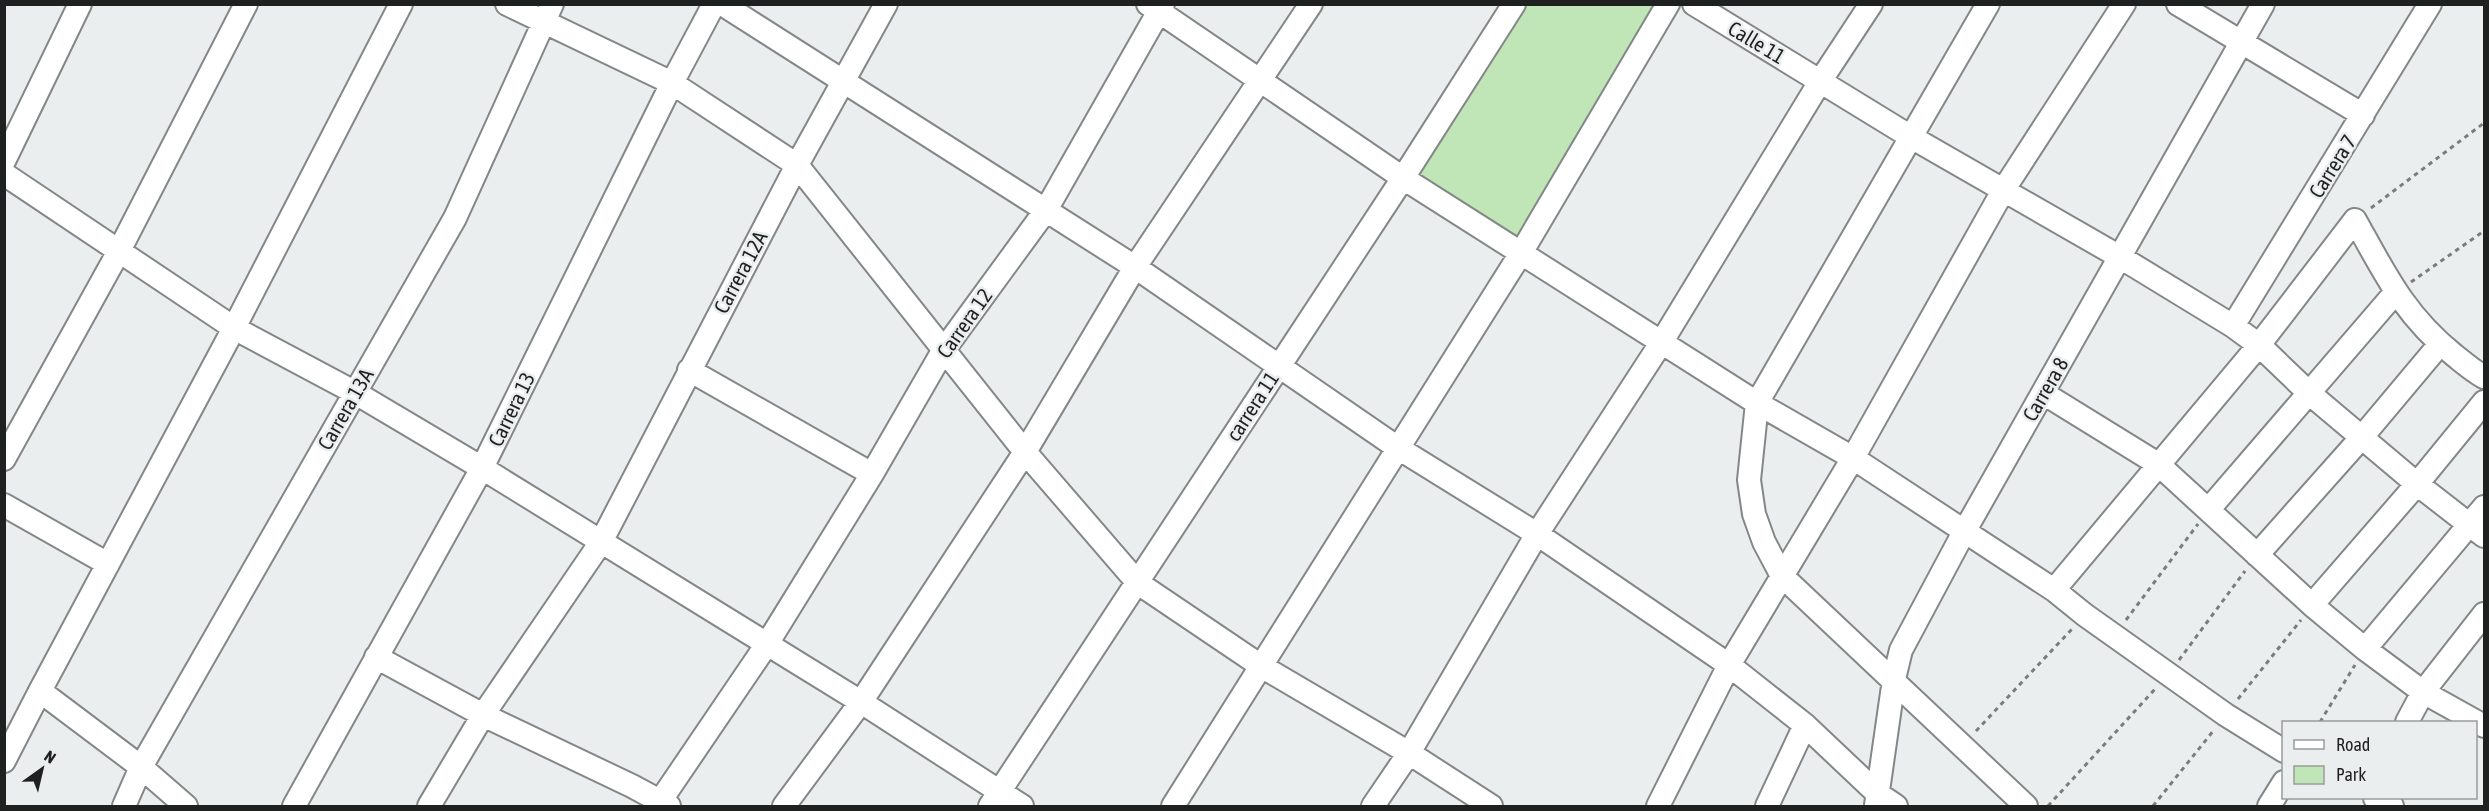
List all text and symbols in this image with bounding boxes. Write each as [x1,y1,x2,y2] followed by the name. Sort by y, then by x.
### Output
[1724,16,1790,68] street label: Calle 11
[2303,130,2361,202] street label: Carrera 7
[708,226,772,317] street label: Carrera 12A
[931,284,997,362] street label: Carrera 12
[2017,353,2073,425] street label: Carrera 8
[312,364,378,454] street label: Carrera 13A
[1221,367,1283,445] street label: carrera 11
[483,368,539,450] street label: Carrera 13
[2282,721,2477,799] legend
[2336,734,2370,755] text: Road
[12,739,72,799] north arrow
[41,746,59,767] text: N
[2336,764,2366,785] text: Park

